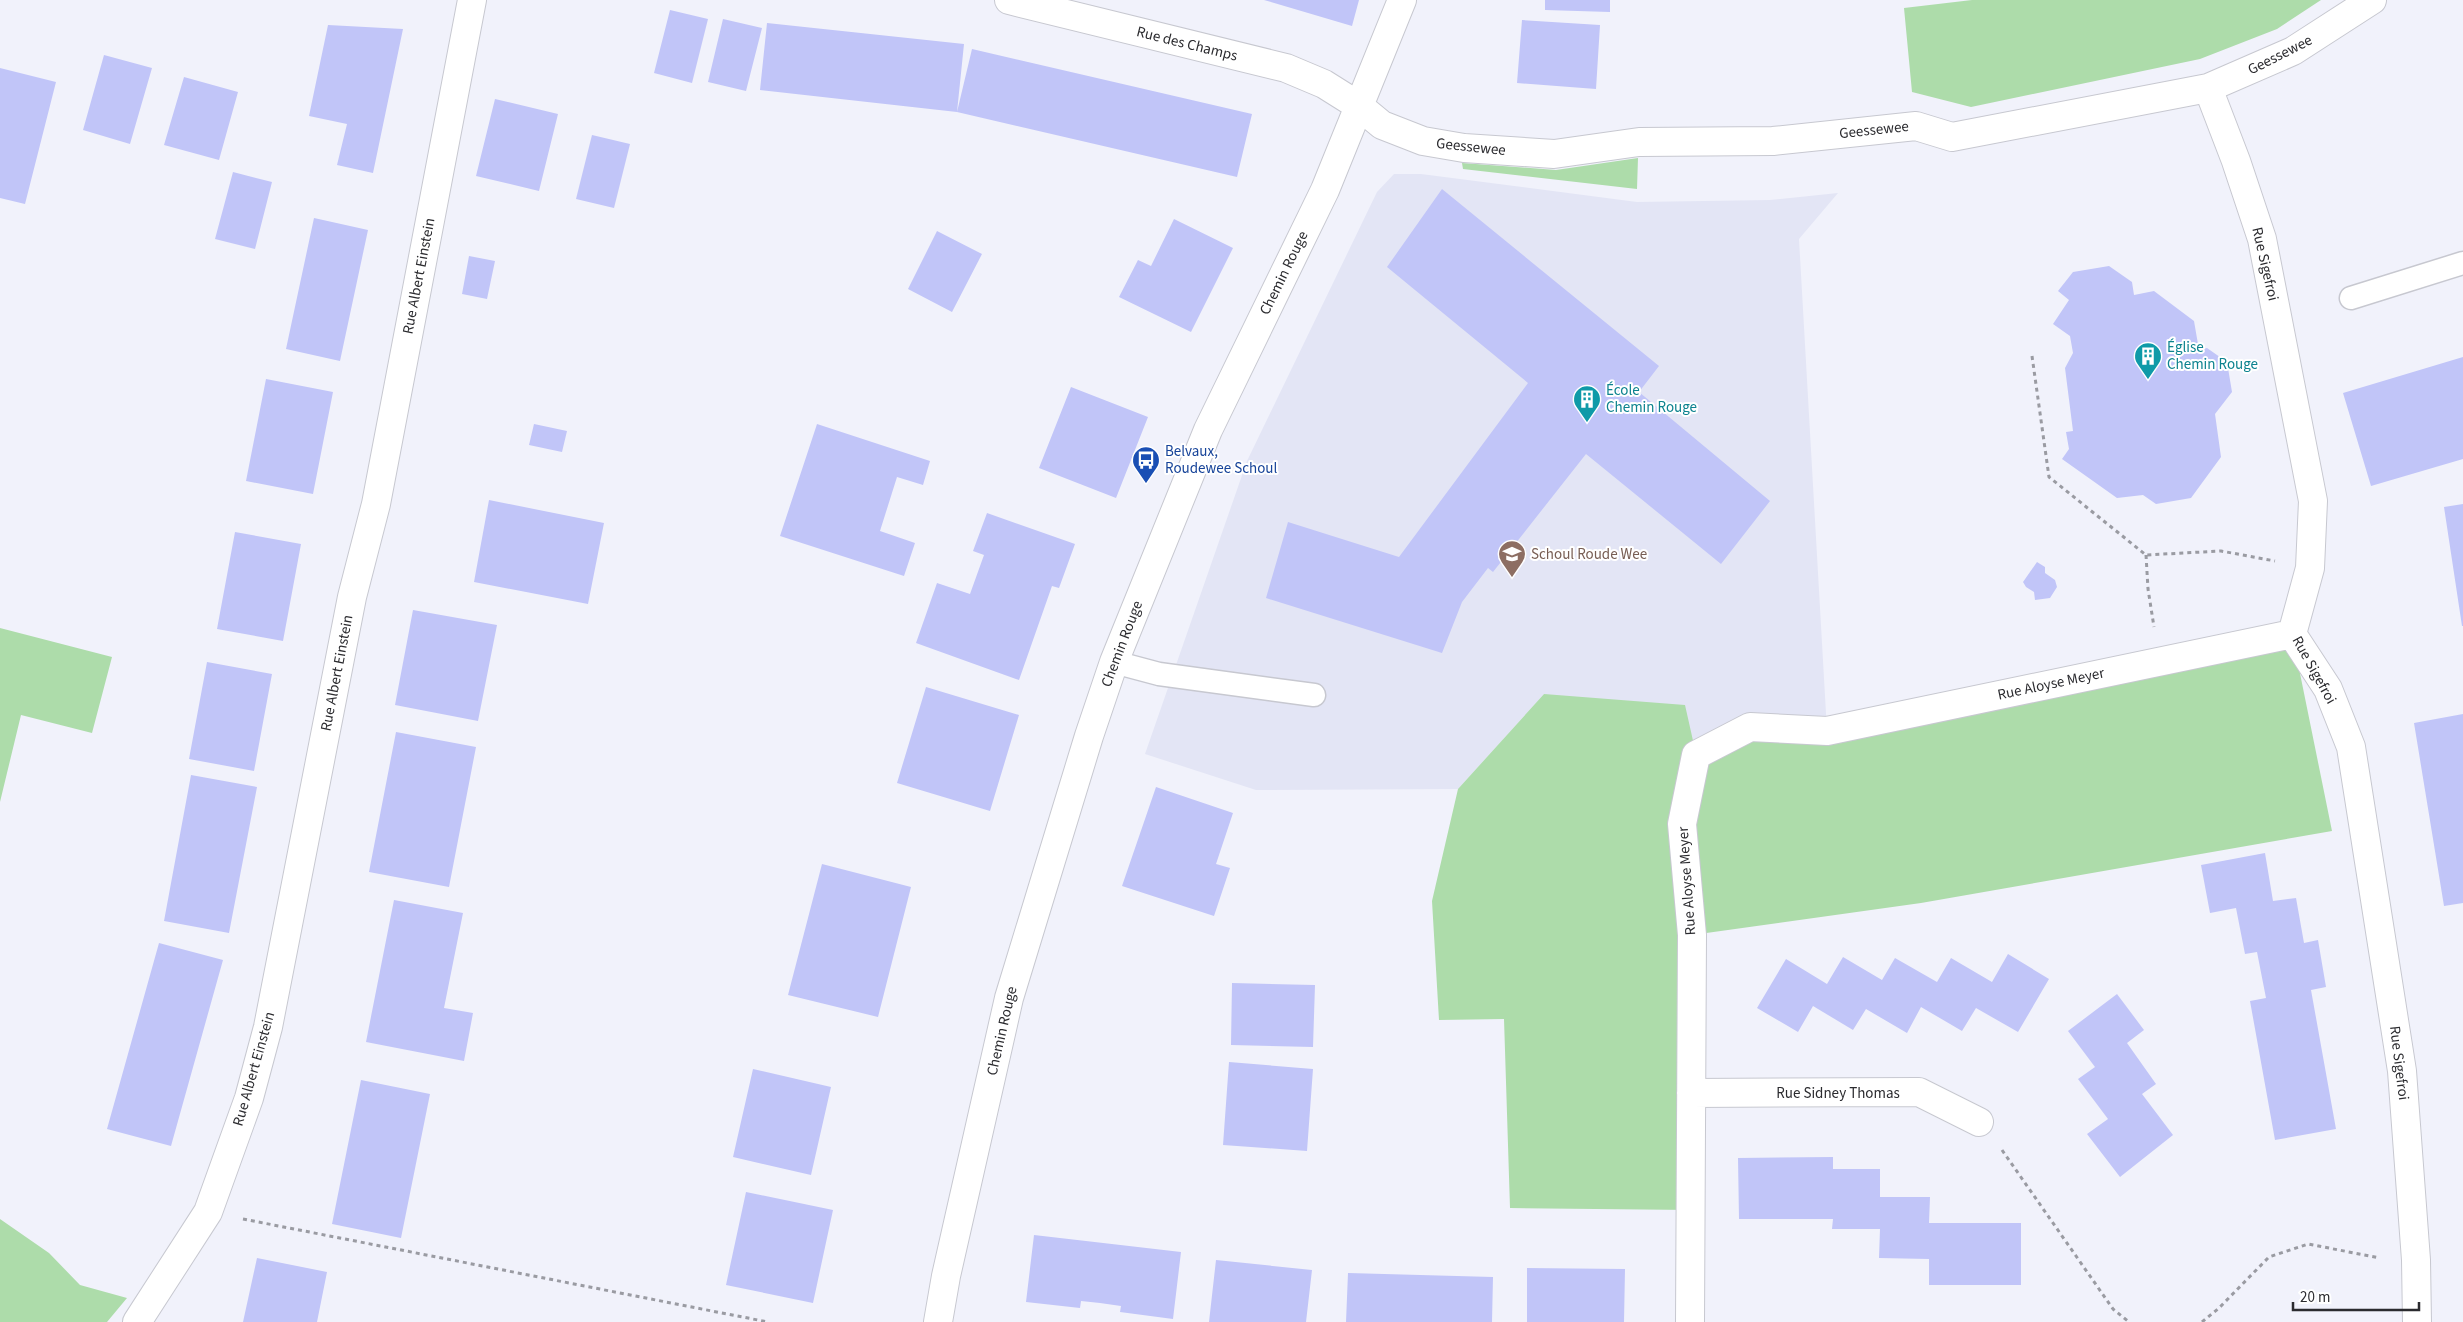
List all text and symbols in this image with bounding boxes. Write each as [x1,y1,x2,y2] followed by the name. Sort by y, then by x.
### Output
[1134,21,1240,67] street label: Rue des Champs
[2244,30,2316,80] street label: Geessewee
[1838,116,1910,144] street label: Geessewee
[1435,133,1507,161] street label: Geessewee
[397,216,441,336] street label: Rue Albert Einstein
[2246,225,2284,303] street label: Rue Sigefroi
[1255,228,1313,318] street label: Chemin Rouge
[2167,337,2258,375] place label: Église Chemin Rouge
[2133,341,2163,380] building icon: Église Chemin Rouge
[1606,380,1697,418] place label: École Chemin Rouge
[1572,384,1602,423] building icon: École Chemin Rouge
[1165,441,1277,479] place label: Belvaux, Roudewee Schoul
[1131,445,1161,484] bus stop icon: Belvaux, Roudewee Schoul
[1497,539,1527,578] school or university icon: Schoul Roude Wee
[1531,544,1647,565] place label: Schoul Roude Wee
[1096,598,1148,690] street label: Chemin Rouge
[315,613,359,733] street label: Rue Albert Einstein
[2287,632,2341,708] street label: Rue Sigefroi
[1996,662,2107,706] street label: Rue Aloyse Meyer
[1673,825,1701,936] street label: Rue Aloyse Meyer
[982,984,1022,1078] street label: Chemin Rouge
[228,1009,280,1129] street label: Rue Albert Einstein
[2384,1025,2414,1101] street label: Rue Sigefroi
[1776,1083,1900,1104] street label: Rue Sidney Thomas
[2293,1280,2419,1312] scale bar
[2300,1287,2330,1308] text: 20 m

